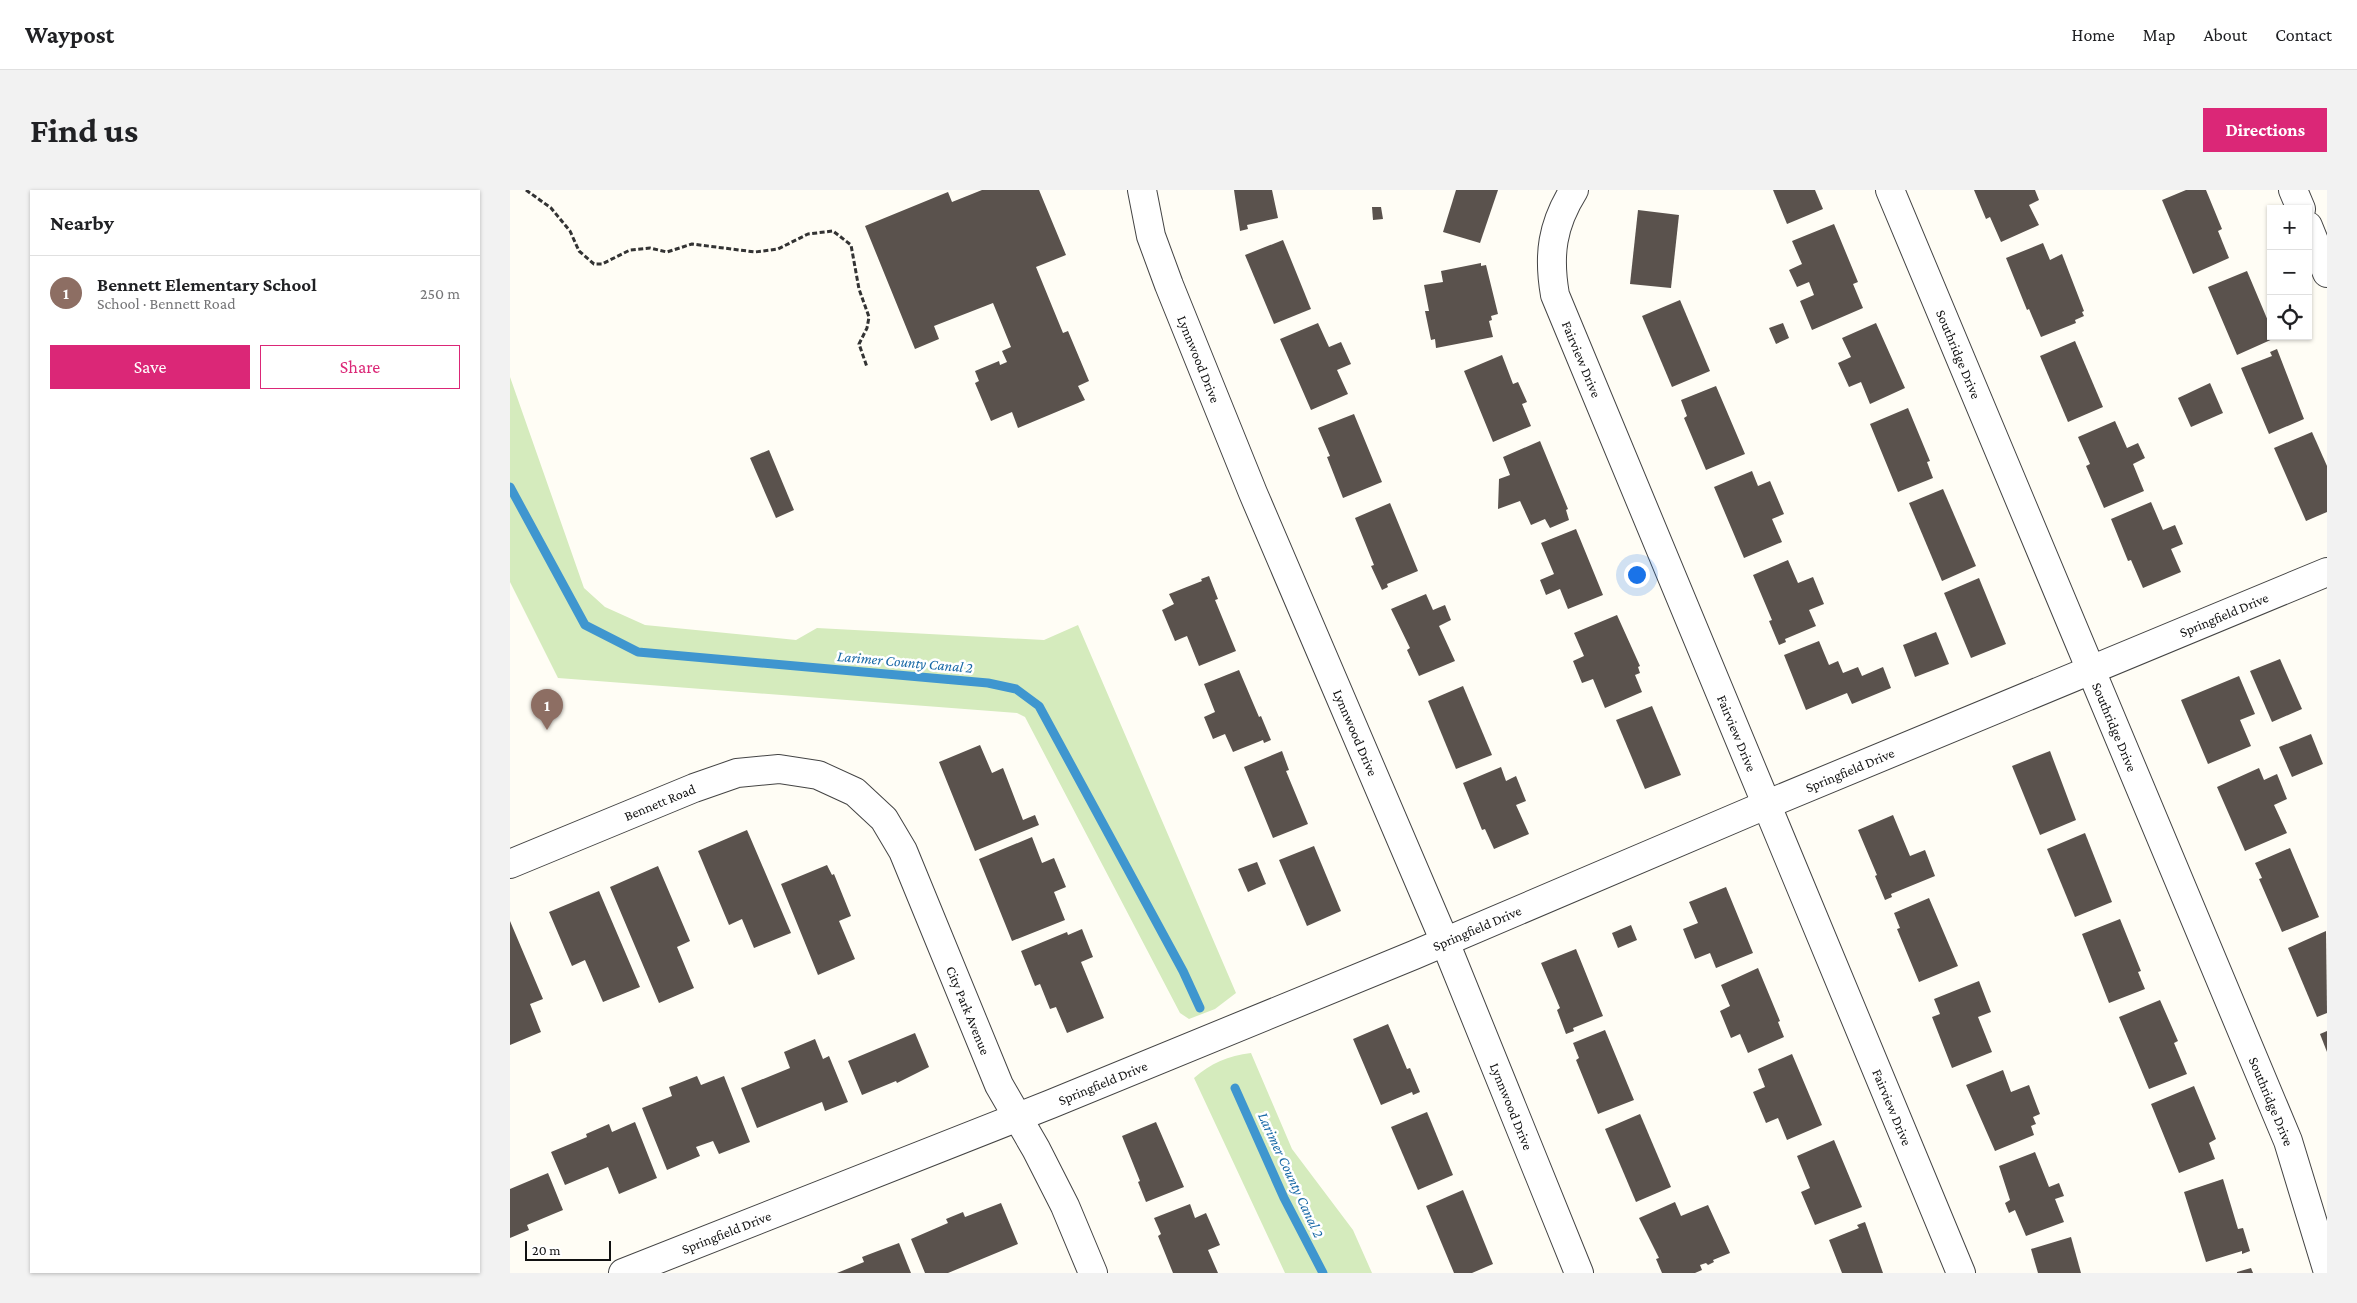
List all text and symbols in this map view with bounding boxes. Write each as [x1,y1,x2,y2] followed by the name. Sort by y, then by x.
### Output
[25,21,114,48] text: Waypost
[2072,25,2115,45] text: Home
[2143,25,2175,45] text: Map
[2203,25,2247,45] text: About
[2275,25,2332,45] text: Contact
[2203,108,2327,152] button: Directions
[30,111,138,150] text: Find us
[2267,205,2312,340] map controls
[2267,205,2312,250] button: +
[50,211,114,235] text: Nearby
[2267,250,2312,295] button: −
[97,274,317,295] text: Bennett Elementary School
[63,285,69,302] text: 1
[420,285,460,302] text: 250 m
[97,295,236,312] text: School · Bennett Road
[2267,295,2312,340] button: locate
[1933,307,1984,401] street label: Southridge Drive
[1174,313,1224,405] street label: Lynnwood Drive
[1559,318,1605,400] street label: Fairview Drive
[50,345,250,389] button: Save
[260,345,460,389] button: Share
[1624,562,1650,588] your location
[2177,589,2271,640] street label: Springfield Drive
[836,648,974,677] water label: Larimer County Canal 2
[2089,680,2140,774] street label: Southridge Drive
[1330,687,1381,778] street label: Lynnwood Drive
[531,689,563,730] pin: 1
[1714,693,1760,774] street label: Fairview Drive
[1803,745,1897,796] street label: Springfield Drive
[622,780,698,824] street label: Bennett Road
[1430,902,1524,954] street label: Springfield Drive
[943,964,994,1057] street label: City Park Avenue
[2246,1054,2297,1148] street label: Southridge Drive
[1056,1057,1149,1108] street label: Springfield Drive
[1487,1060,1536,1152] street label: Lynnwood Drive
[1869,1067,1915,1148] street label: Fairview Drive
[1254,1110,1327,1241] water label: Larimer County Canal 2
[679,1207,773,1257] street label: Springfield Drive
[525,1238,611,1261] scale bar
[532,1242,560,1258] text: 20 m

